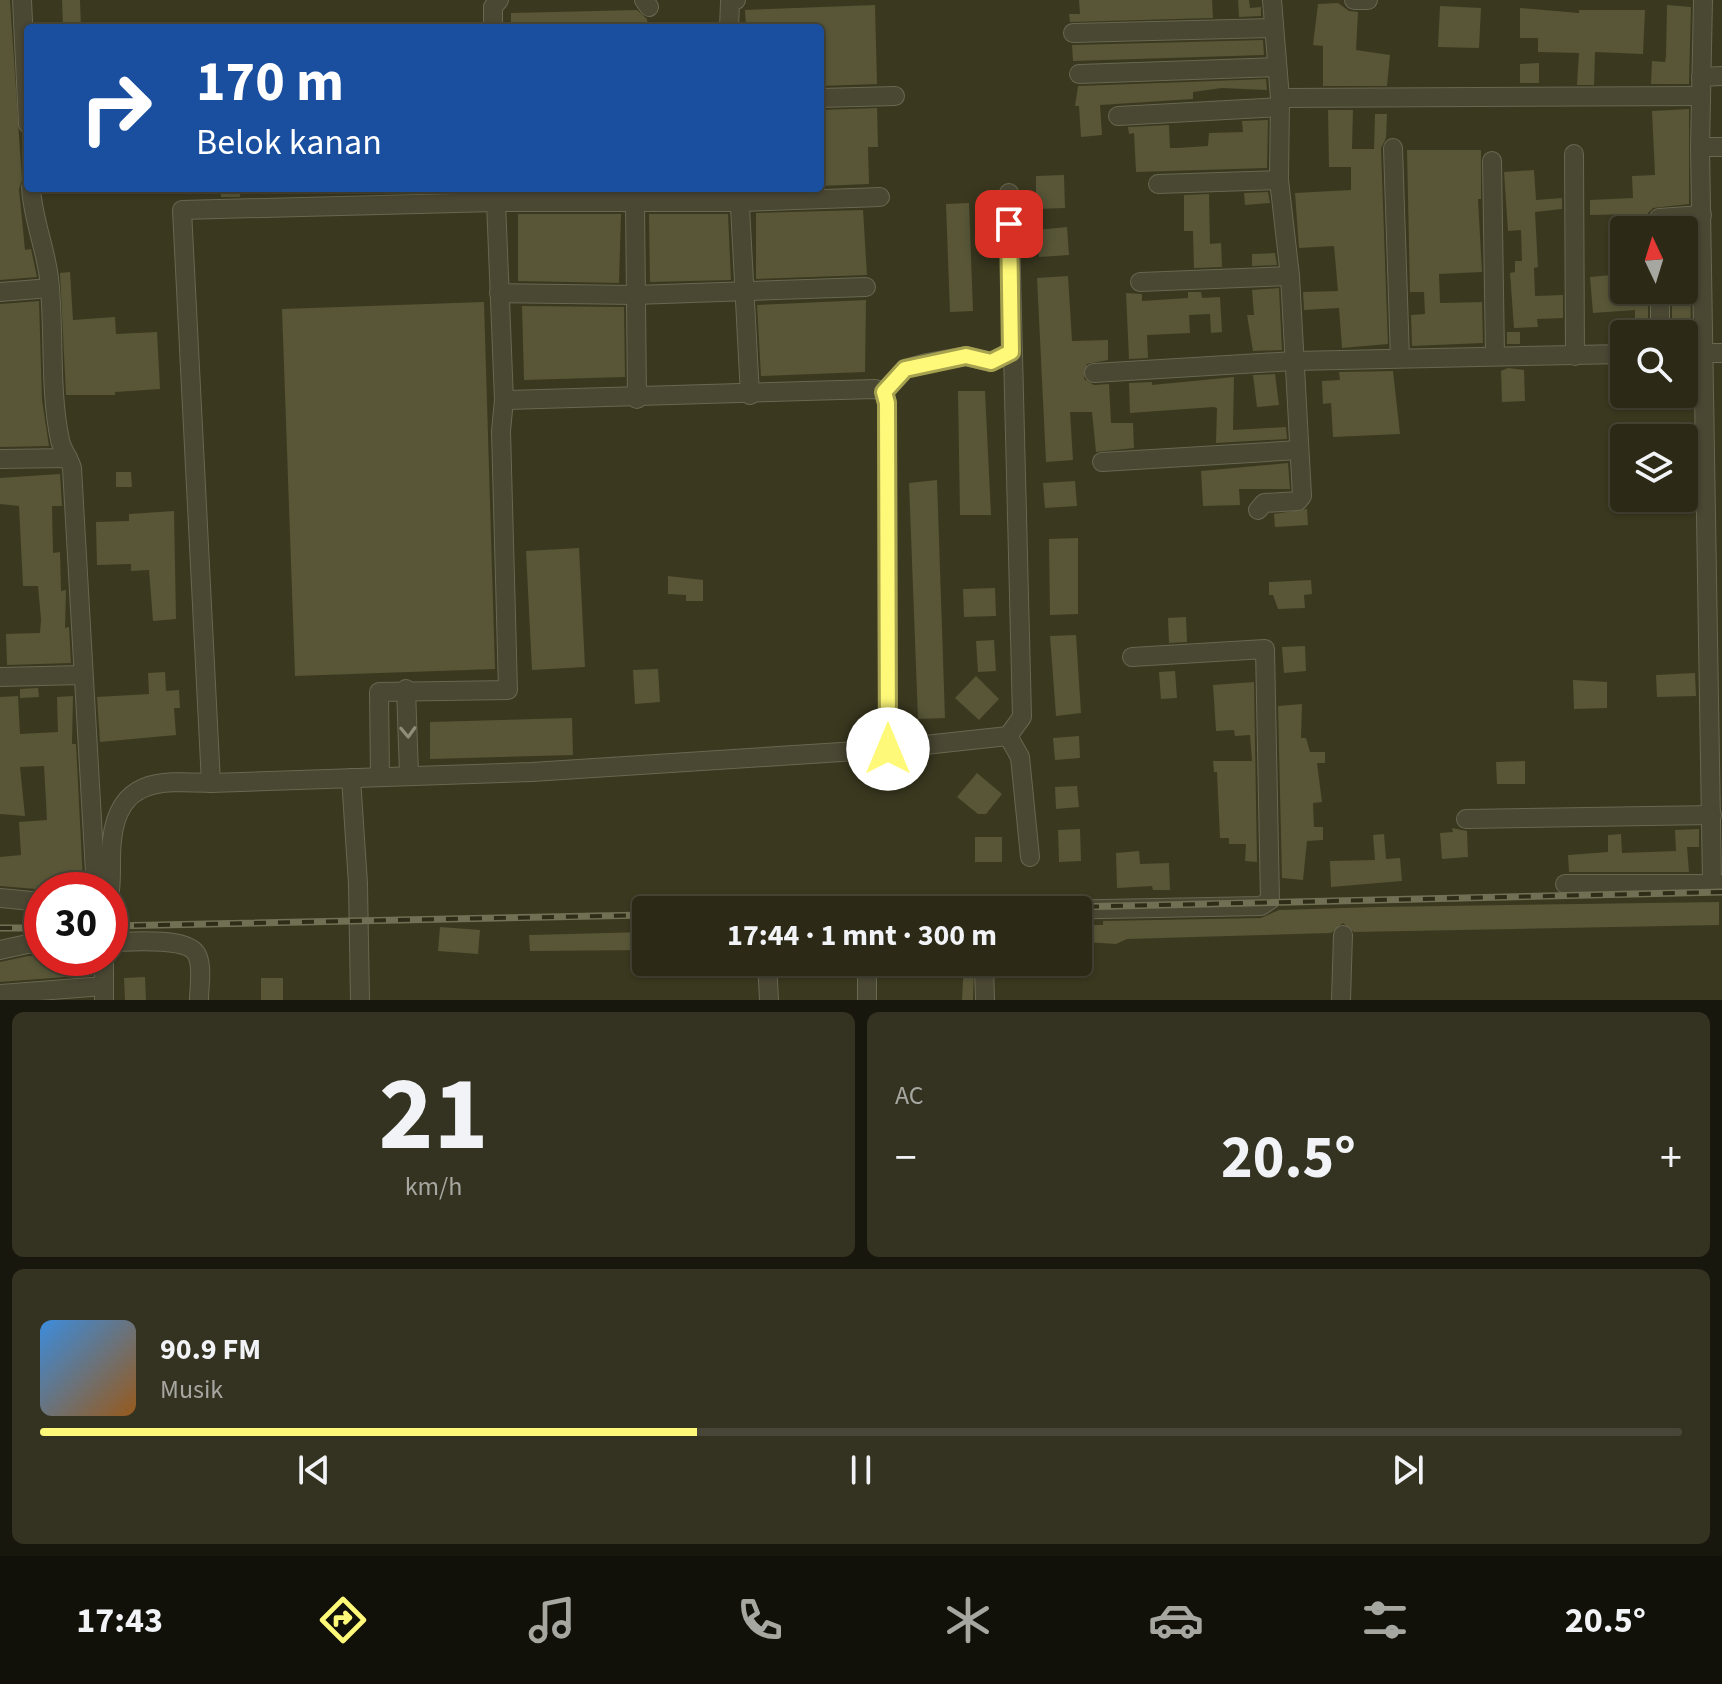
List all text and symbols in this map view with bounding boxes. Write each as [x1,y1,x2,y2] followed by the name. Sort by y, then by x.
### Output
[196,43,344,122] text: 170 m
[64,56,168,160] icon: right
[196,117,382,168] text: Belok kanan
[975,190,1043,258] pin
[987,202,1031,246] icon: arrive
[1610,216,1698,304] north arrow
[1610,216,1698,512] map controls
[1610,320,1698,408] button: search
[1610,424,1698,512] button: layers
[846,707,930,791] position arrow
[399,726,416,739] one-way arrow
[24,872,128,976] speed limit sign: 30
[727,914,997,957] text: 17:44 · 1 mnt · 300 m
[379,1042,488,1190] text: 21
[895,1077,924,1114] text: AC
[1221,1116,1356,1201] text: 20.5°
[895,1127,917,1190] text: −
[1660,1127,1682,1190] text: +
[405,1168,462,1205] text: km/h
[160,1328,261,1371] text: 90.9 FM
[160,1371,223,1408] text: Musik
[292,1448,336,1492] icon: previous
[839,1448,883,1492] icon: pause
[1386,1448,1430,1492] icon: next
[315,1592,371,1648] icon: directions
[524,1592,580,1648] icon: music
[732,1592,788,1648] icon: phone
[940,1592,996,1648] icon: climate
[1148,1592,1204,1648] icon: car
[1357,1592,1413,1648] icon: filters
[76,1595,163,1646] text: 17:43
[1565,1595,1646,1646] text: 20.5°

